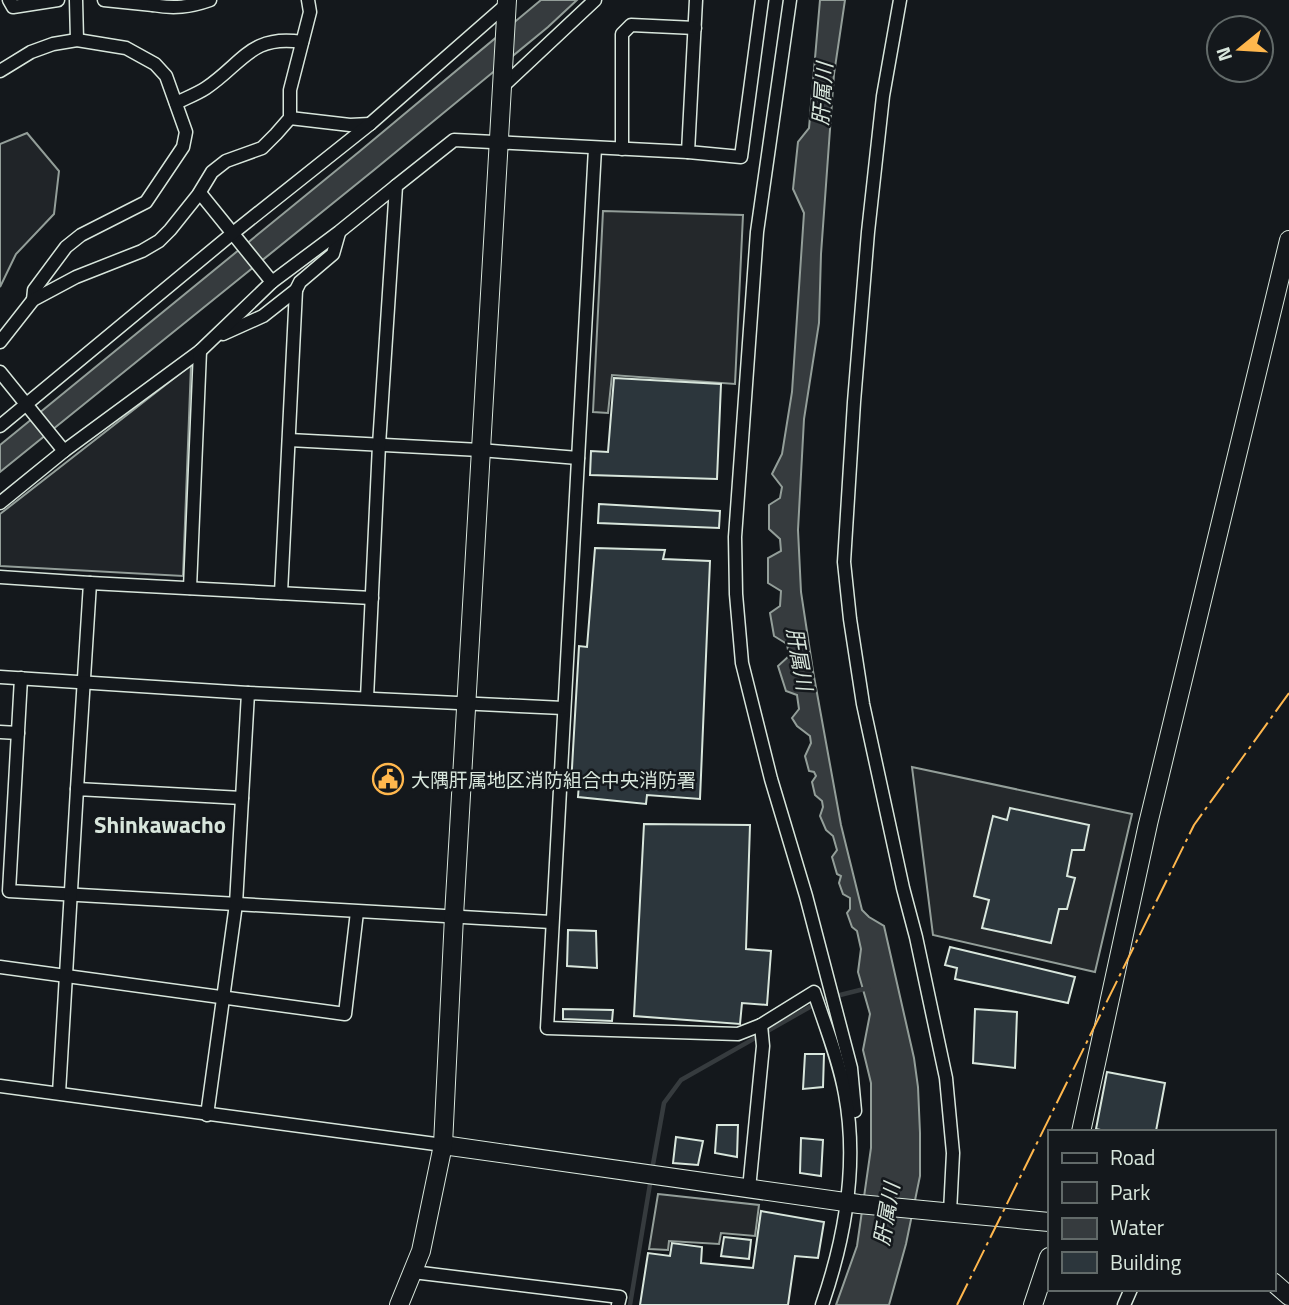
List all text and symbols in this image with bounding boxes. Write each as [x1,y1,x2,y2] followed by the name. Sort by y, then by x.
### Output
[1205,14,1275,84] north arrow
[1208,44,1239,65] text: N
[804,59,840,127] water label: 肝属川
[779,625,822,695] water label: 肝属川
[371,762,405,796] public building icon: 大隅肝属地区消防組合中央消防署
[411,765,696,794] place label: 大隅肝属地区消防組合中央消防署
[94,807,226,842] district label: Shinkawacho
[1048,1130,1275,1291] legend
[1110,1141,1155,1173] text: Road
[1110,1176,1150,1208] text: Park
[865,1178,908,1248] water label: 肝属川
[1110,1211,1164,1243] text: Water
[1110,1246,1182,1278] text: Building

